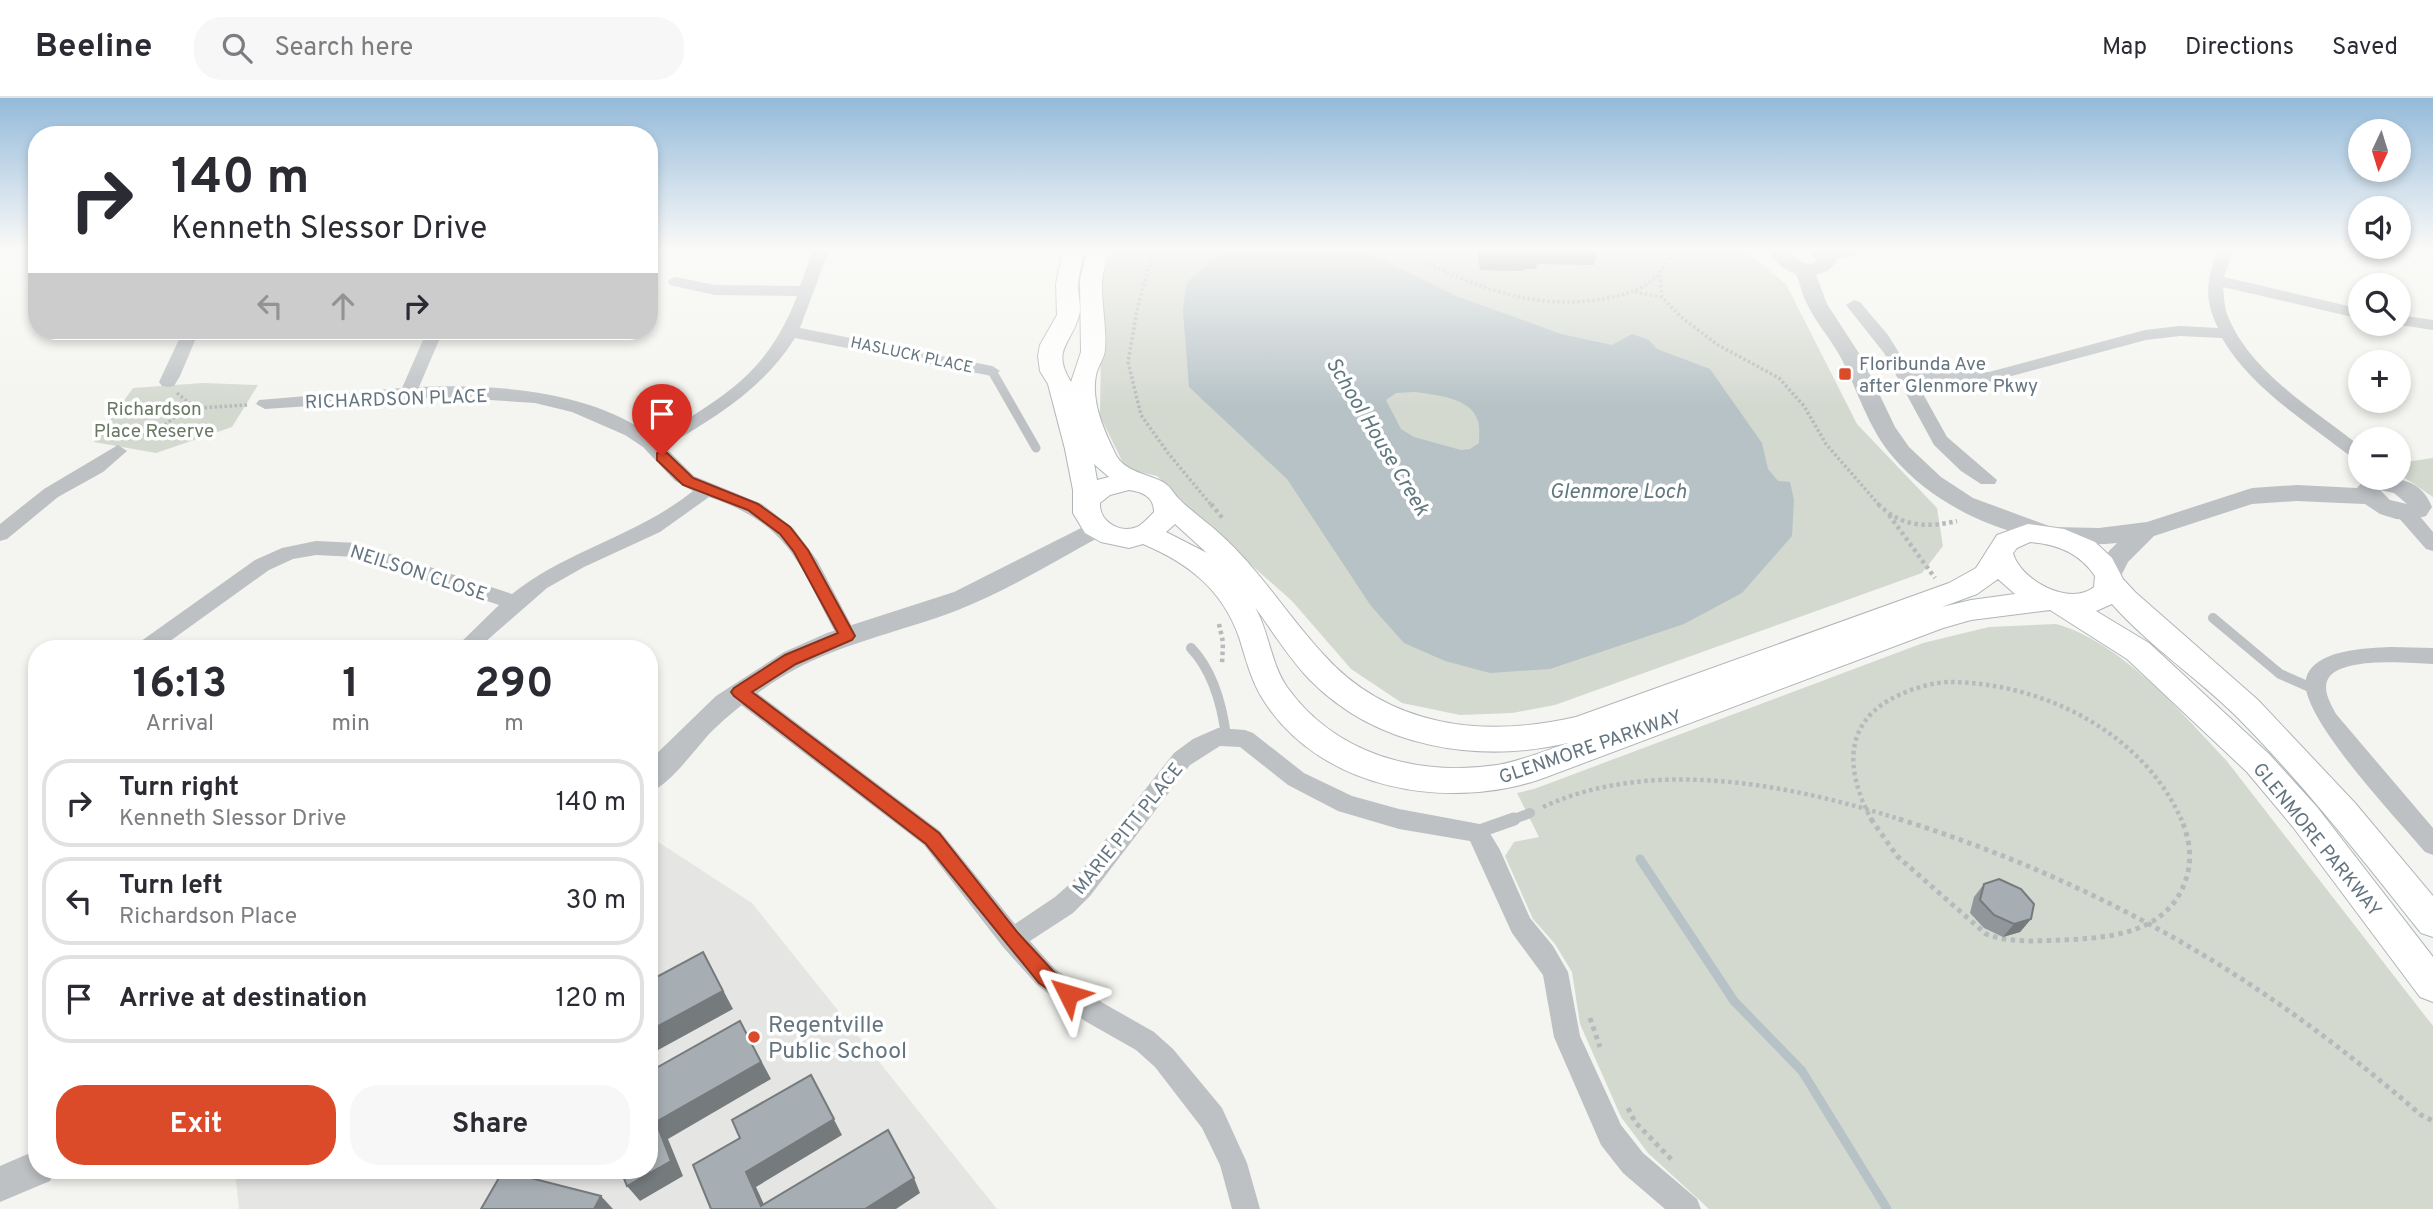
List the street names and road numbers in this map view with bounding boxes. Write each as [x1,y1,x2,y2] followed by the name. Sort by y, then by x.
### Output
[849,333,975,379] street label: HASLUCK PLACE
[304,385,488,415] street label: RICHARDSON PLACE
[347,540,490,607] street label: NEILSON CLOSE
[1496,705,1685,790] street label: GLENMORE PARKWAY
[1068,758,1189,900] street label: MARIE PITT PLACE
[2247,758,2386,922] street label: GLENMORE PARKWAY

